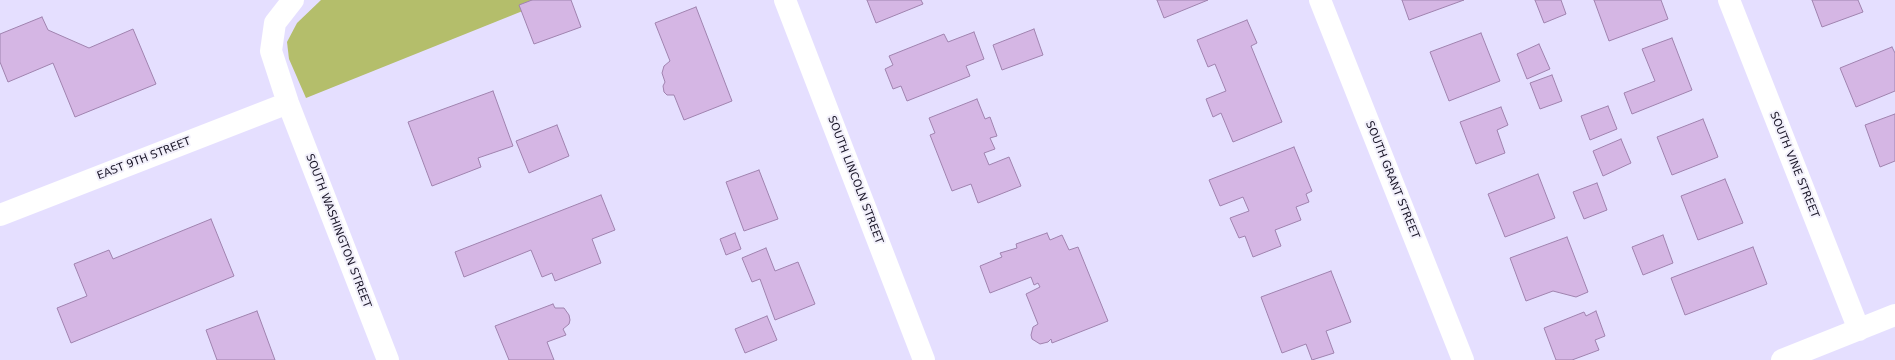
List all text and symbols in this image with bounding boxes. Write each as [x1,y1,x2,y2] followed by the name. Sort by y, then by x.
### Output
[1767,110,1821,220] street label: SOUTH VINE STREET
[824,114,886,246] street label: SOUTH LINCOLN STREET
[1362,119,1422,241] street label: SOUTH GRANT STREET
[95,135,193,183] street label: EAST 9TH STREET
[302,152,374,310] street label: SOUTH WASHINGTON STREET

